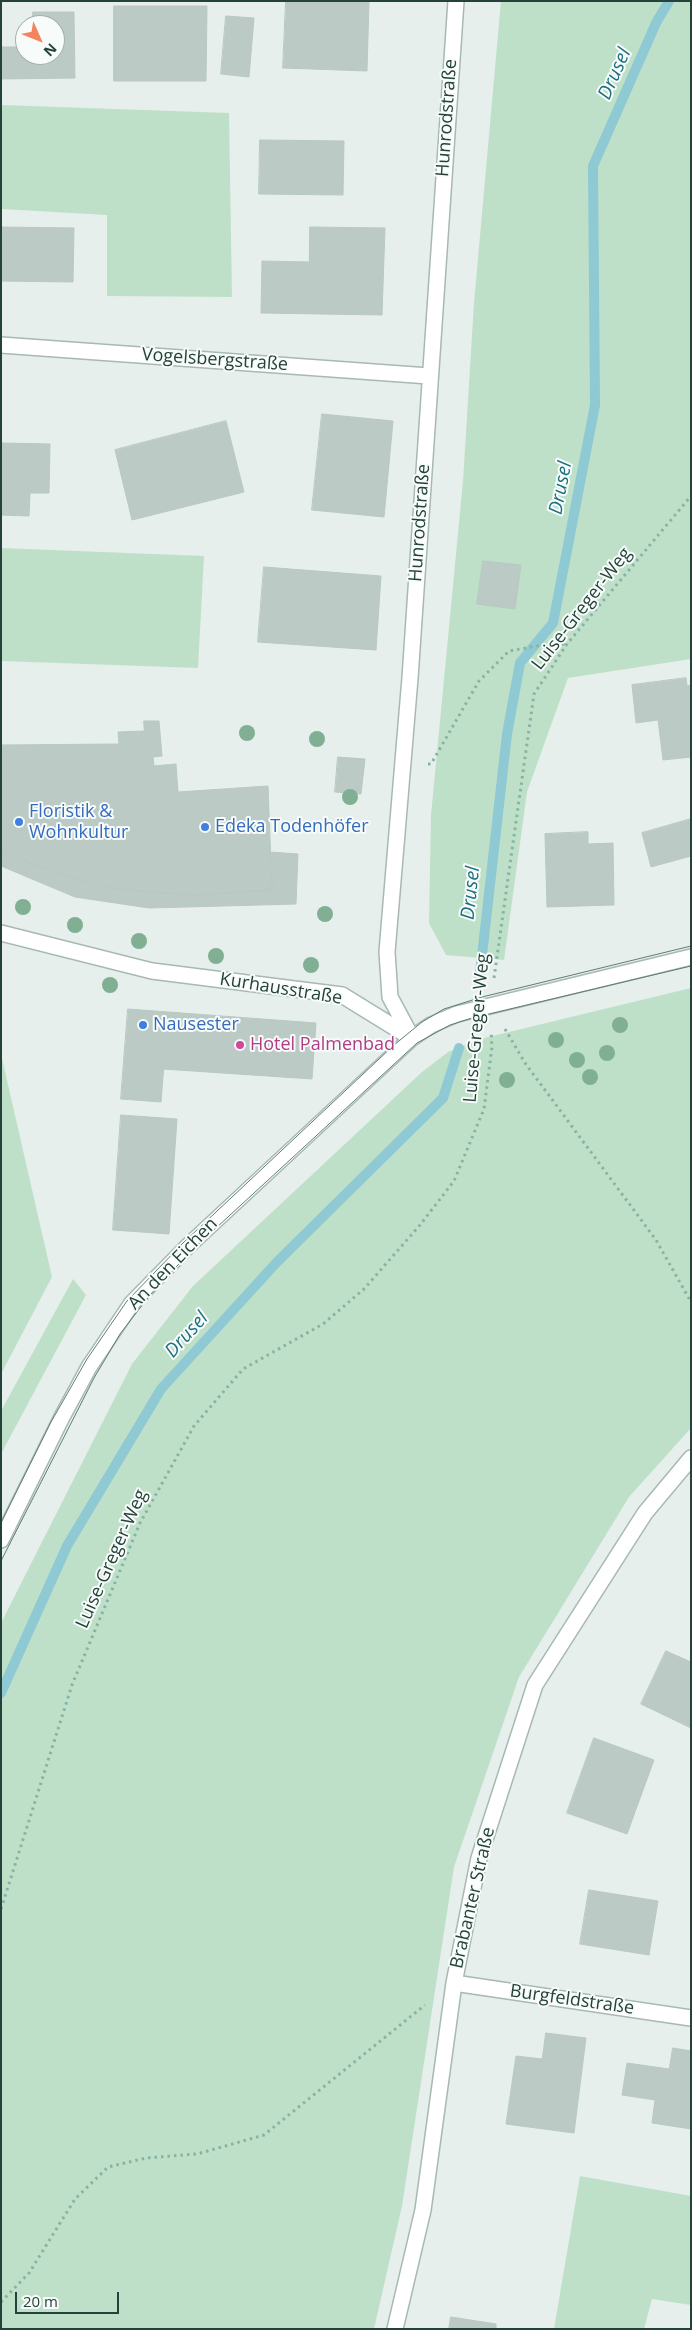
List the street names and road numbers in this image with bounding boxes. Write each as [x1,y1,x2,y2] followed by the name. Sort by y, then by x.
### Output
[432,58,462,178] street label: Hunrodstraße
[141,344,289,376] street label: Vogelsbergstraße
[405,463,435,583] street label: Hunrodstraße
[527,543,637,675] street label: Luise-Greger-Weg
[460,953,494,1103] street label: Luise-Greger-Weg
[218,969,344,1009] street label: Kurhausstraße
[124,1214,222,1314] street label: An den Eichen
[72,1486,152,1632] street label: Luise-Greger-Weg
[446,1825,500,1971] street label: Brabanter Straße
[509,1981,635,2019] street label: Burgfeldstraße

